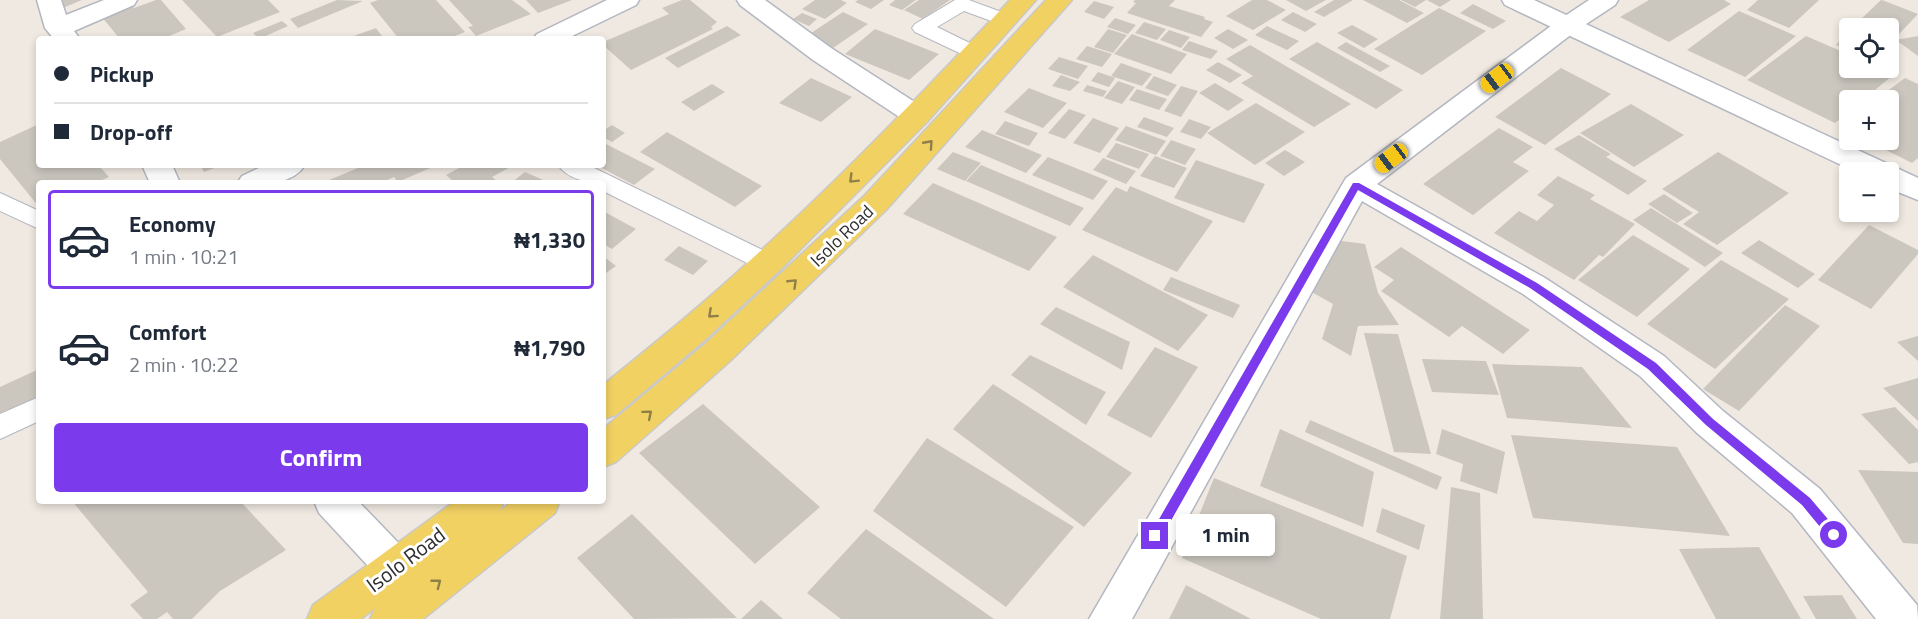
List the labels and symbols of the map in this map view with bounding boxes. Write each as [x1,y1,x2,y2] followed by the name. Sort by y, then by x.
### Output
[1477,60,1517,96] car
[922,140,933,151] one-way arrow
[1371,140,1411,176] car
[850,172,860,183] one-way arrow
[804,199,879,273] street label: Isolo Road
[787,279,797,290] one-way arrow
[709,307,719,318] one-way arrow
[642,410,653,421] one-way arrow
[1176,515,1275,557] callout: 1 min
[359,519,452,600] street label: Isolo Road
[1820,521,1847,548] route start
[1141,522,1168,549] route end
[430,579,441,590] one-way arrow

